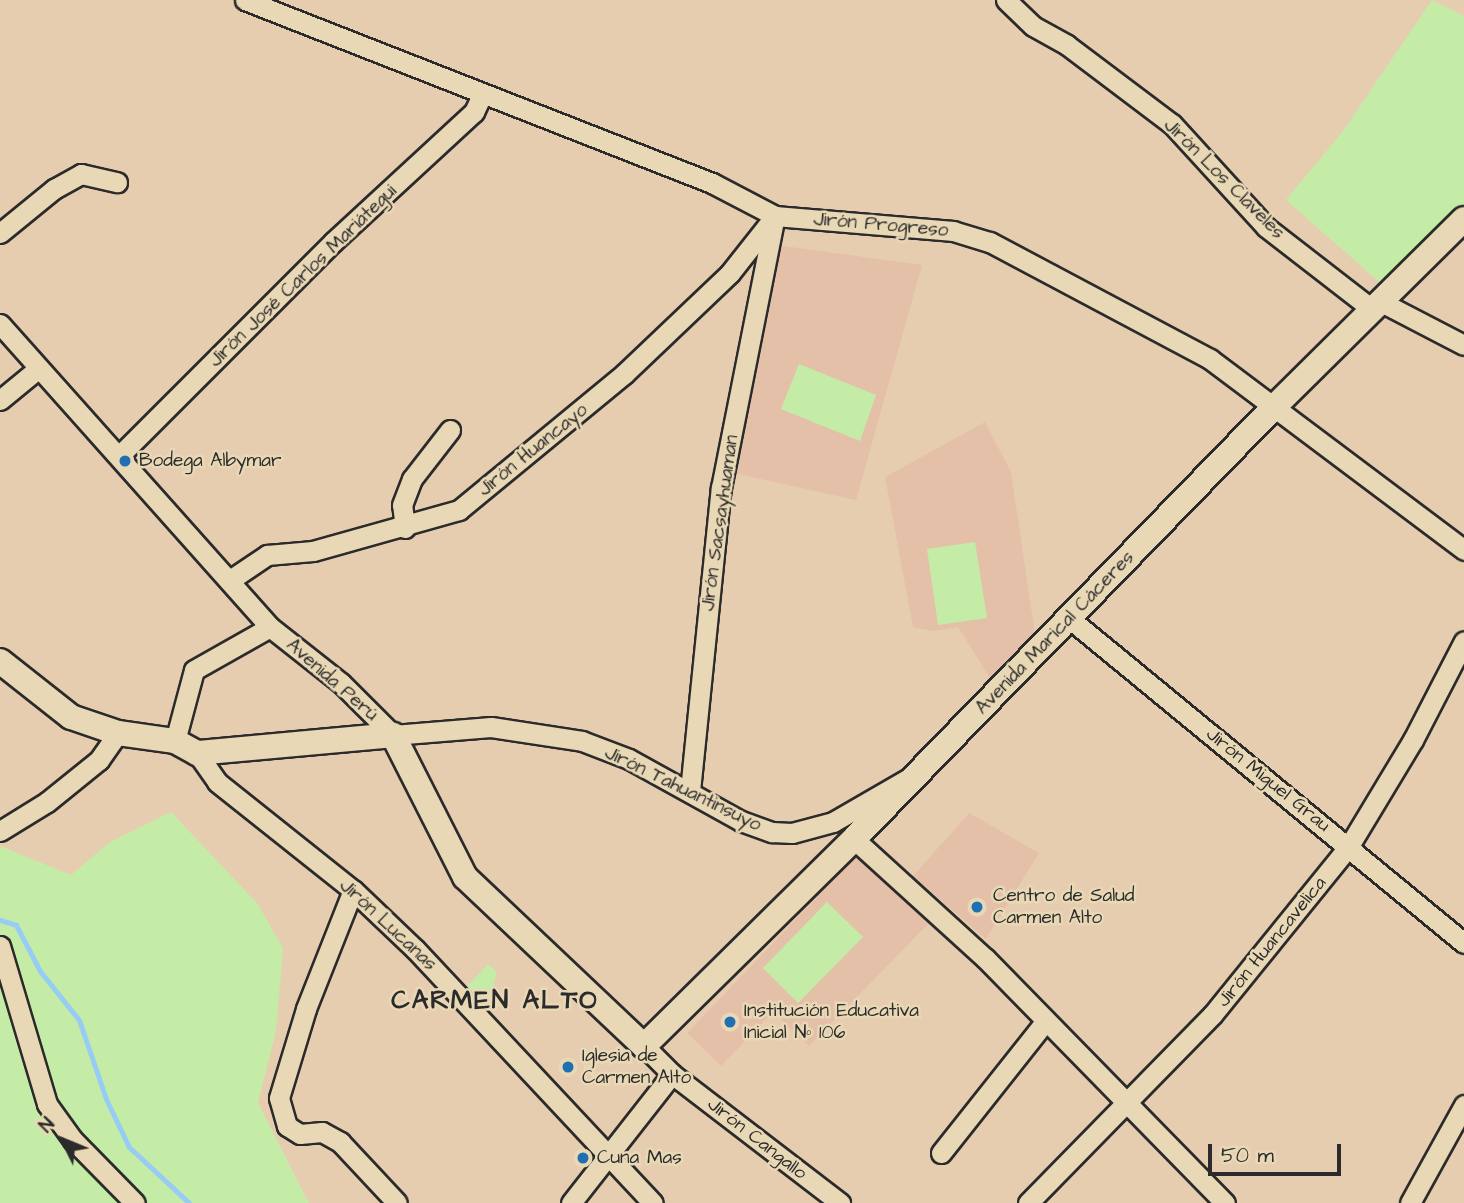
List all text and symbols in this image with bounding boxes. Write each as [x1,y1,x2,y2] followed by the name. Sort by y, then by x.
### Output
[1159,114,1289,244] street label: Jirón Los Claveles
[204,180,402,372] street label: Jirón José Carlos Mariátegui
[813,208,949,242] street label: Jirón Progreso
[474,399,592,501] street label: Jirón Huancayo
[696,434,744,612] street label: Jirón Sacsayhuaman
[139,450,281,472] place label: Bodega Albymar
[117,453,133,469] marker: Bodega Albymar
[971,547,1139,719] street label: Avenida Marical Cáceres
[281,634,383,726] street label: Avenida Perú
[1201,723,1335,837] street label: Jirón Miguel Grau
[601,741,765,837] street label: Jirón Tahuantinsuyo
[1213,872,1331,1012] street label: Jirón Huancavelica
[335,874,441,976] street label: Jirón Lucanas
[993,885,1135,929] place label: Centro de Salud Carmen Alto
[967,897,987,917] marker: Centro de Salud Carmen Alto
[393,985,597,1017] district label: CARMEN ALTO
[744,1000,919,1044] place label: Institución Educativa Inicial Nº 106
[722,1014,738,1030] marker: Institución Educativa Inicial Nº 106
[582,1045,691,1089] place label: Iglesia de Carmen Alto
[560,1059,576,1075] marker: Iglesia de Carmen Alto
[703,1093,811,1185] street label: Jirón Cangallo
[28,1105,98,1175] north arrow
[33,1112,61,1139] text: N
[1212,1130,1345,1174] scale bar
[1221,1141,1274,1170] text: 50 m
[597,1147,682,1169] place label: Cuna Mas
[575,1150,591,1166] marker: Cuna Mas

